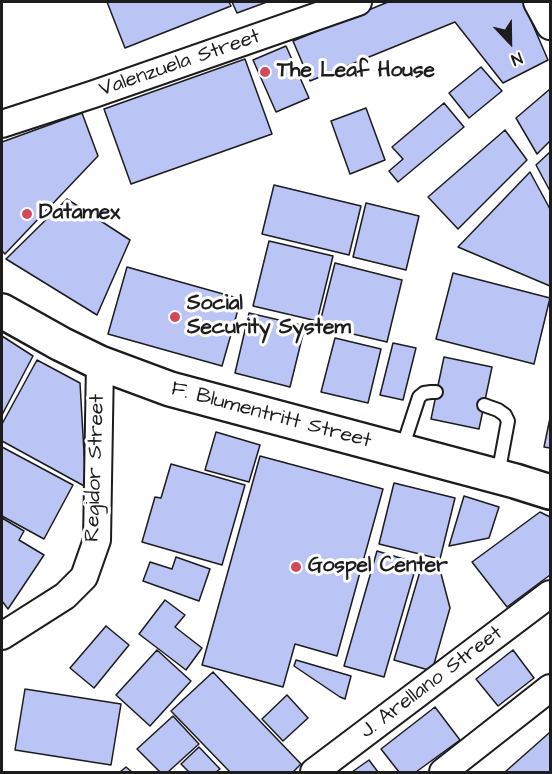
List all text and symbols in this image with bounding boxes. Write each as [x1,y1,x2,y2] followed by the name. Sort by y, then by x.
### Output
[480,12,540,72] north arrow
[96,25,264,103] street label: Valenzuela Street
[508,47,526,71] text: N
[277,59,435,85] place label: The Leaf House
[258,65,272,79] marker: The Leaf House
[39,201,120,227] place label: Datamex
[20,207,34,221] marker: Datamex
[187,292,351,342] place label: Social Security System
[168,310,182,324] marker: Social Security System
[168,377,374,455] street label: F. Blumentritt Street
[81,394,111,542] street label: Regidor Street
[308,554,448,580] place label: Gospel Center
[289,560,303,574] marker: Gospel Center
[356,621,508,745] street label: J. Arellano Street

